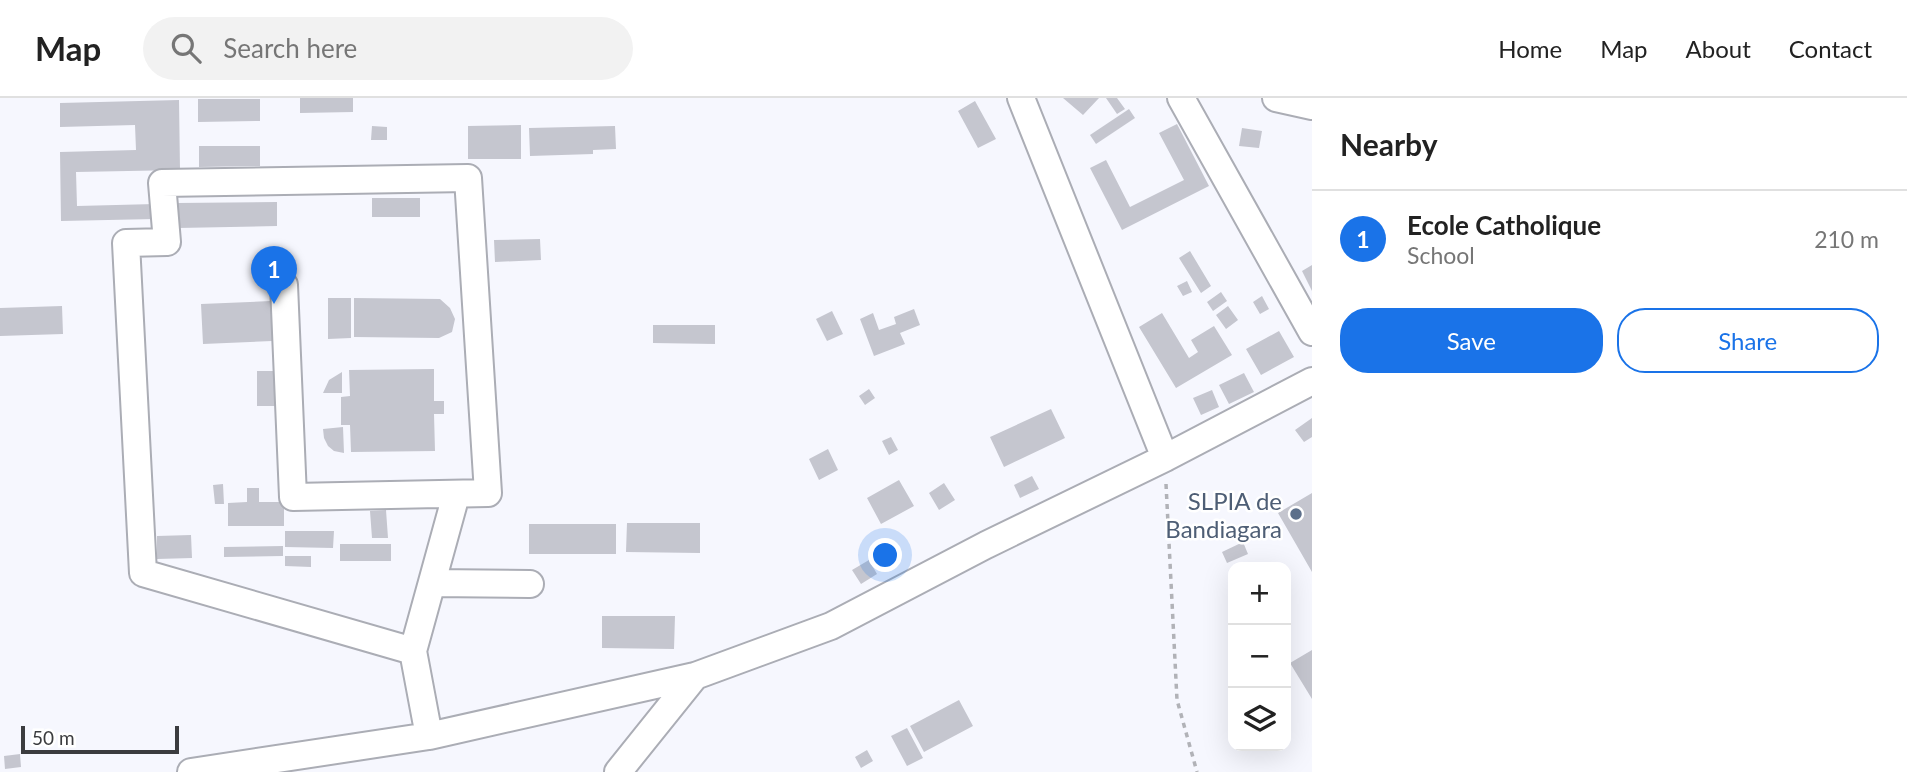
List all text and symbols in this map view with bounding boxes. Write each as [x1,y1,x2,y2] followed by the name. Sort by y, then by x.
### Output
[143,17,633,80] search box
[35,28,101,68] text: Map
[167,29,205,67] icon: search
[223,32,357,64] text: Search here
[1498,34,1562,63] text: Home
[1600,34,1648,63] text: Map
[1686,34,1751,63] text: About
[1789,34,1872,63] text: Contact
[1340,126,1438,162] text: Nearby
[1407,209,1601,241] text: Ecole Catholique
[1356,225,1370,253] text: 1
[1814,225,1879,253] text: 210 m
[1407,241,1475,269] text: School
[251,246,297,304] pin: 1
[1340,308,1603,373] button: Save
[1617,308,1879,373] button: Share
[1165,486,1282,543] place label: SLPIA de Bandiagara
[1288,506,1304,522] marker: SLPIA de Bandiagara
[868,538,902,572] your location
[1228,562,1291,751] map controls
[1228,562,1291,625] button: +
[1228,625,1291,688] button: −
[1228,688,1291,751] button: layers
[21,723,178,755] scale bar
[32,726,75,749] text: 50 m

